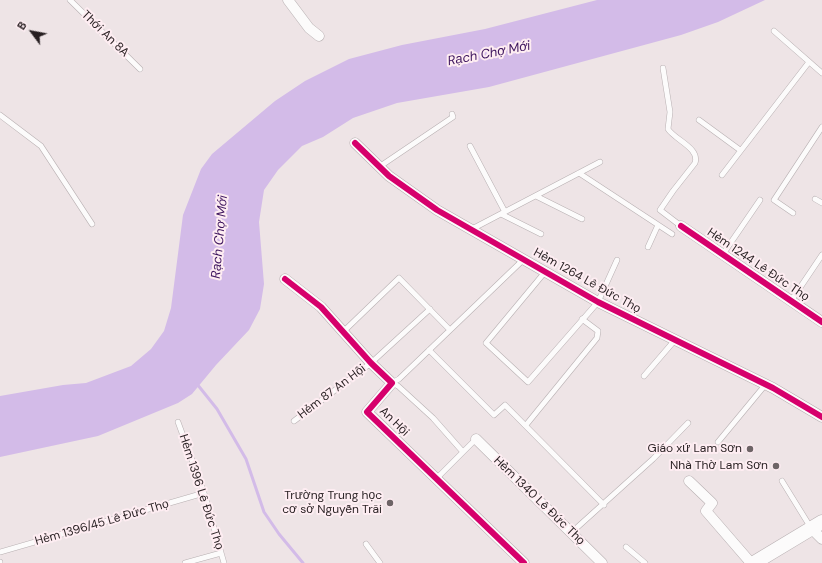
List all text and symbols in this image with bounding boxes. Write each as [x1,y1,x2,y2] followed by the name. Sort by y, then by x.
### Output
[78,8,132,60] street label: Thới An 8A
[12,12,52,52] north arrow
[14,19,30,32] text: B
[446,38,532,70] water label: Rạch Chợ Mới
[209,195,231,279] water label: Rạch Chợ Mới
[704,226,812,304] street label: Hẻm 1244 Lê Đức Thọ
[531,246,643,316] street label: Hẻm 1264 Lê Đức Thọ
[295,362,369,422] street label: Hẻm 87 An Hội
[376,404,412,440] street label: An Hội
[176,432,226,552] street label: Hẻm 1396 Lê Đức Thọ
[648,442,742,456] place label: Giáo xứ Lam Sơn
[745,444,755,454] marker: Giáo xứ Lam Sơn
[490,454,588,548] street label: Hẻm 1340 Lê Đức Thọ
[670,459,768,473] place label: Nhà Thờ Lam Sơn
[771,461,781,471] marker: Nhà Thờ Lam Sơn
[282,489,382,517] place label: Trường Trung học cơ sở Nguyễn Trãi
[33,497,171,549] street label: Hẻm 1396/45 Lê Đức Thọ
[385,498,395,508] marker: Trường Trung học cơ sở Nguyễn Trãi

